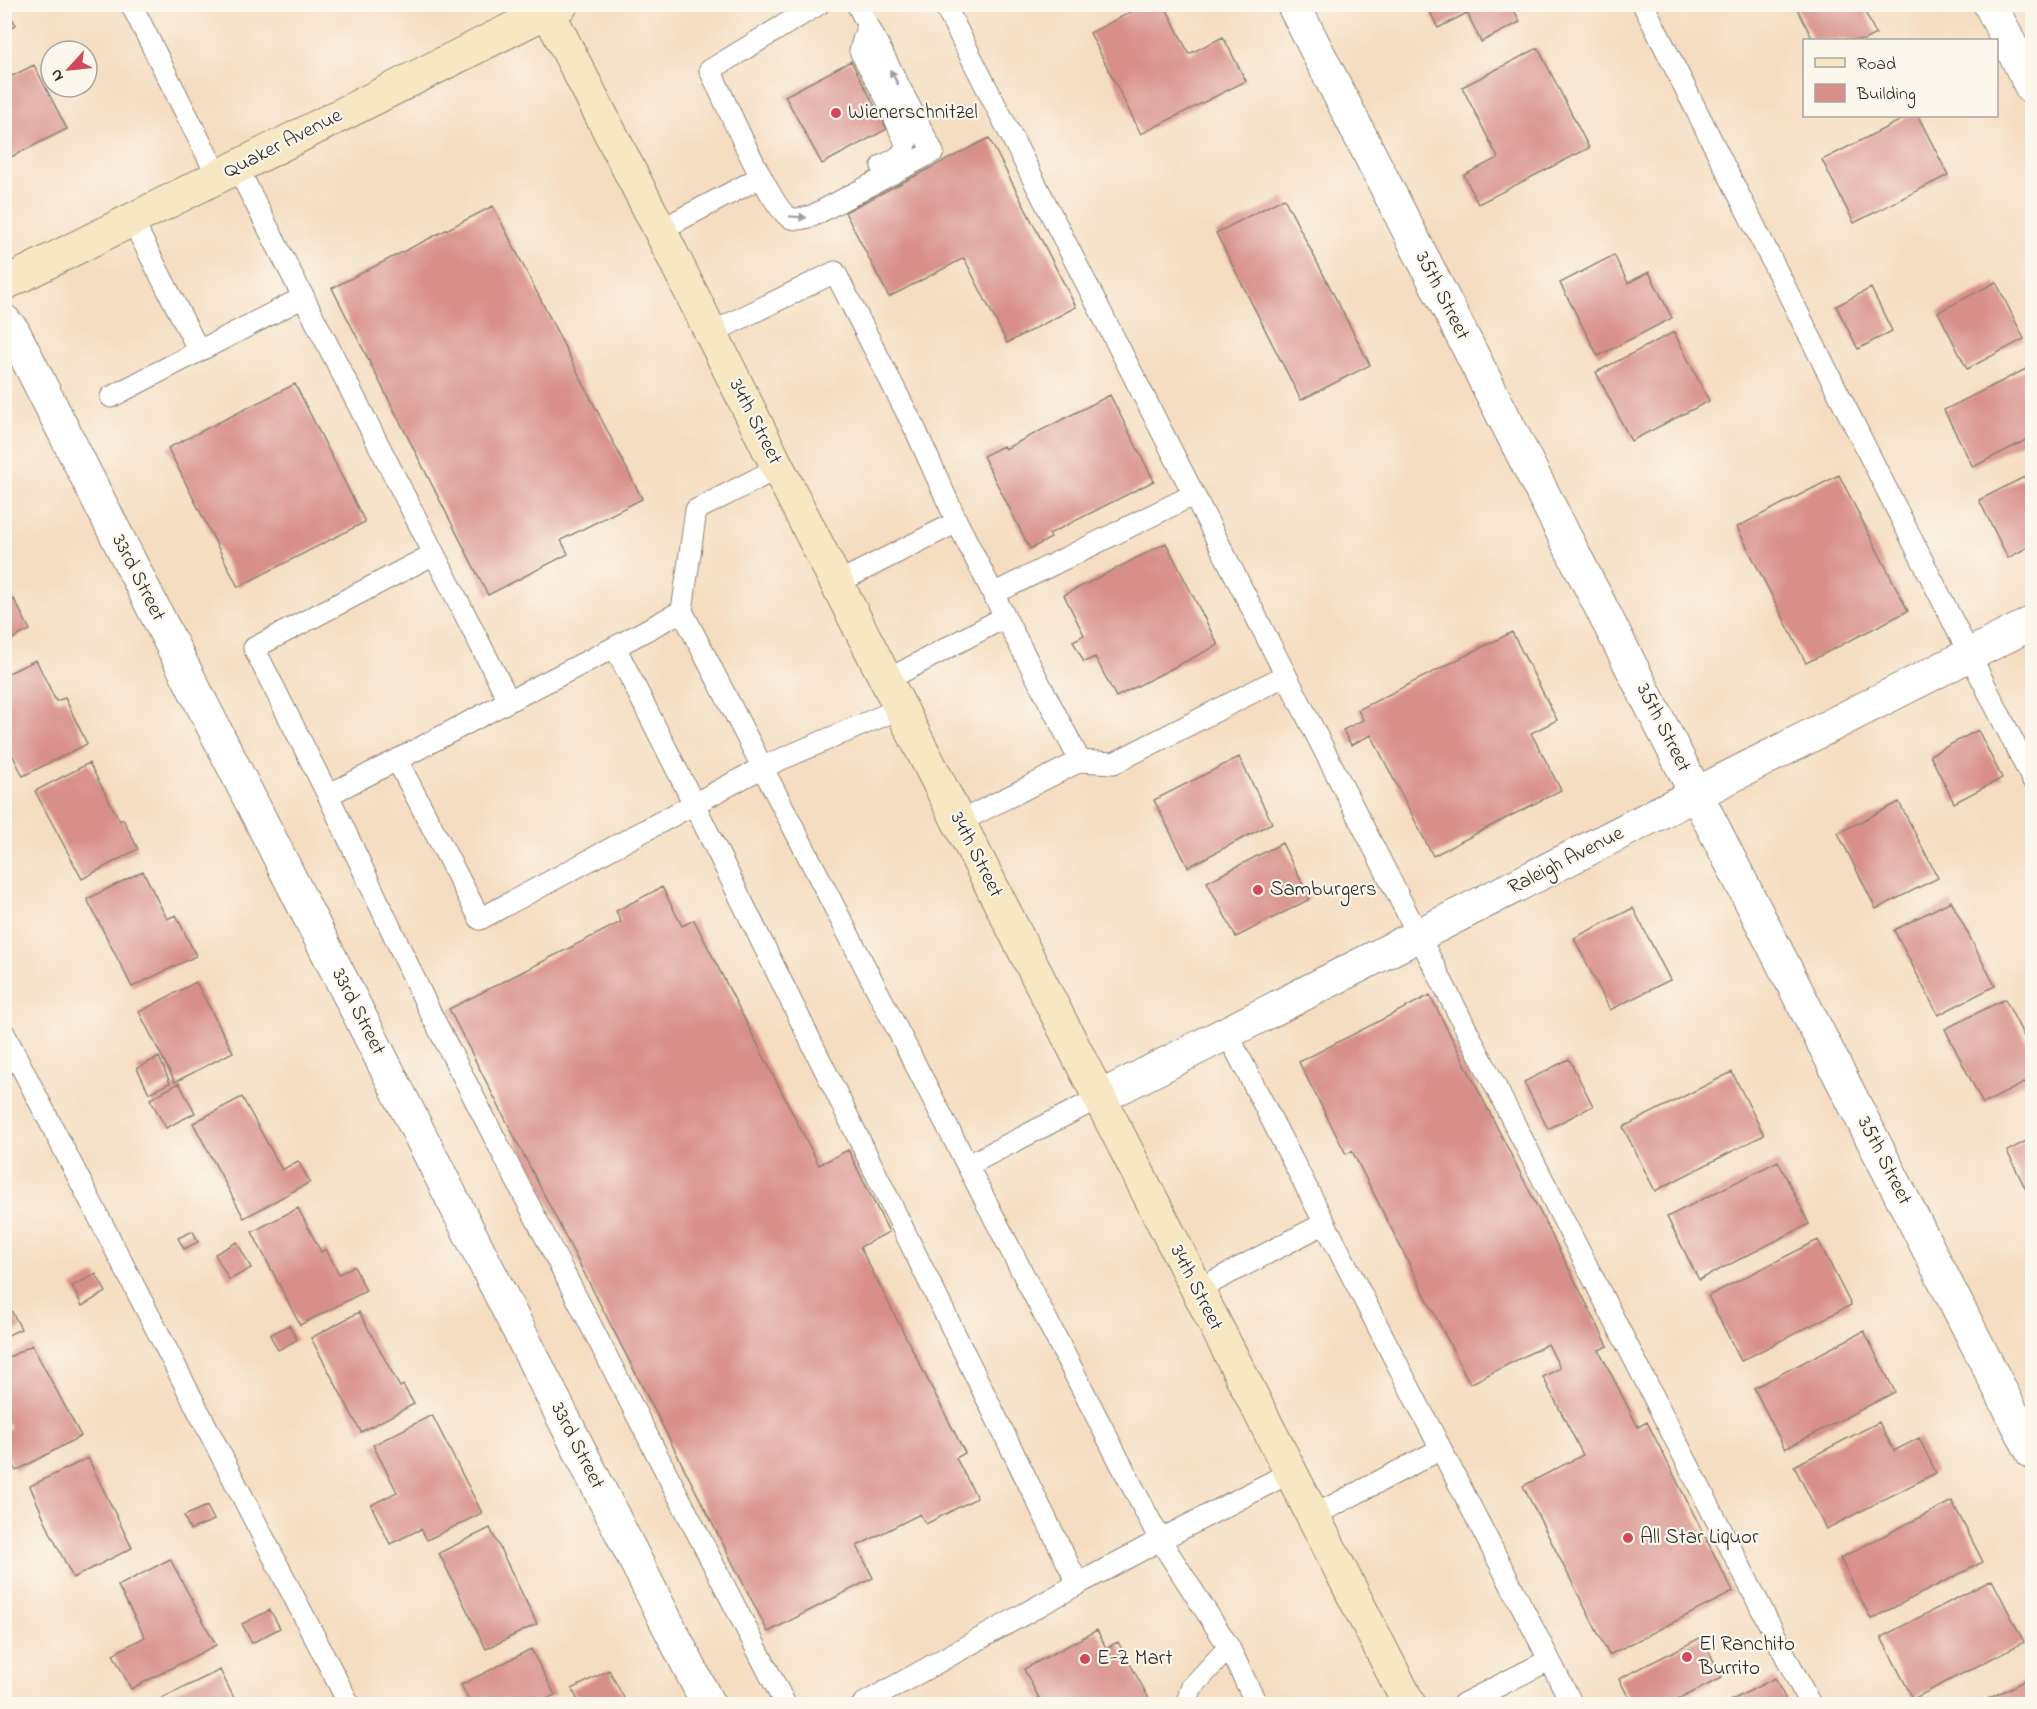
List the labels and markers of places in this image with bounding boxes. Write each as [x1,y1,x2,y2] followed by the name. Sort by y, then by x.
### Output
[848,98,978,128] place label: Wienerschnitzel
[829,106,843,120] marker: Wienerschnitzel
[1270,875,1377,907] place label: Samburgers
[1251,883,1265,897] marker: Samburgers
[1640,1523,1759,1553] place label: All Star Liquor
[1621,1531,1635,1545] marker: All Star Liquor
[1698,1630,1795,1684] place label: El Ranchito Burrito
[1097,1644,1172,1674] place label: E-Z Mart
[1680,1650,1694,1664] marker: El Ranchito Burrito
[1078,1652,1092,1666] marker: E-Z Mart

